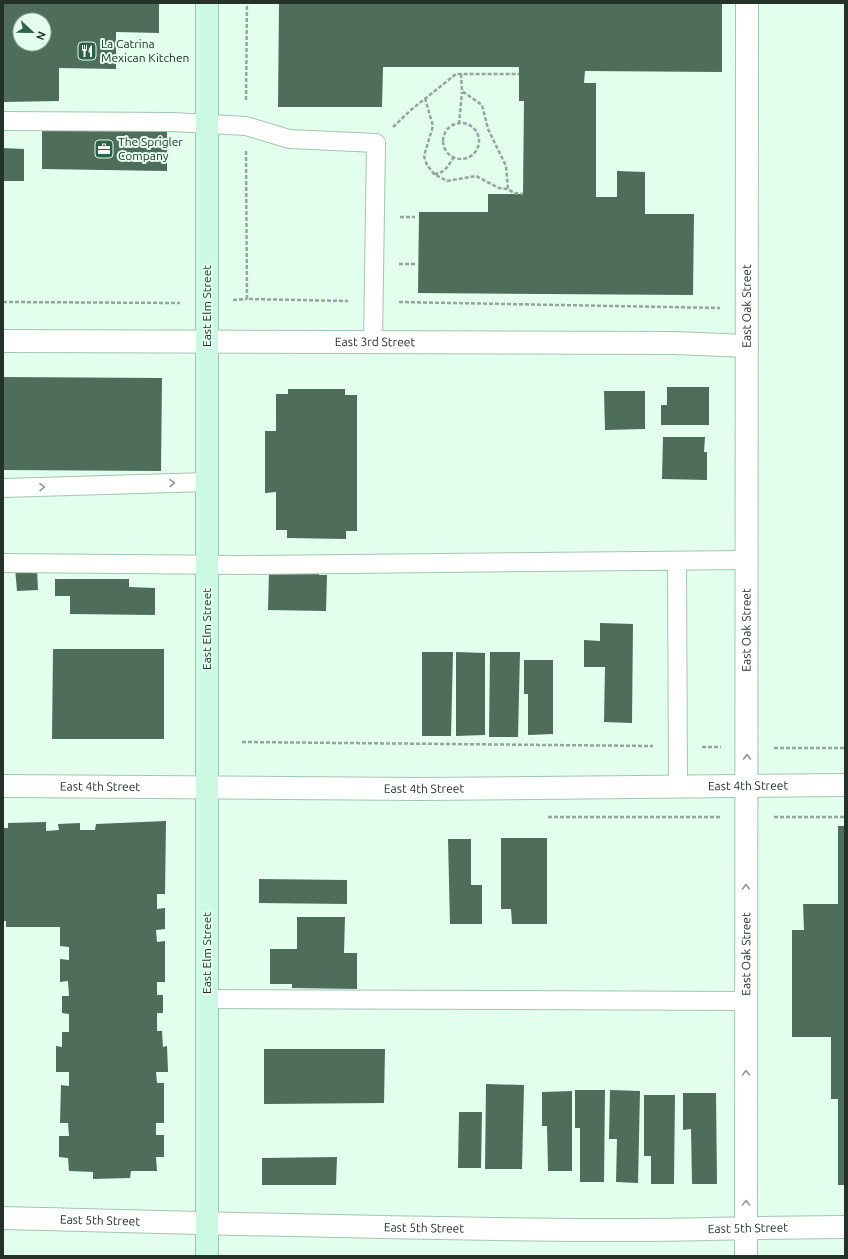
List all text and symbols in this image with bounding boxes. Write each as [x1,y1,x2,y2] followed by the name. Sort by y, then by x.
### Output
[12,12,52,52] north arrow
[34,30,48,42] text: N
[101,37,189,64] place label: La Catrina Mexican Kitchen
[76,40,98,62] restaurant icon: La Catrina Mexican Kitchen
[118,135,183,162] place label: The Sprigler Company
[93,138,115,160] office icon: The Sprigler Company
[740,264,753,348] street label: East Oak Street
[200,265,213,347] street label: East Elm Street
[335,335,415,348] street label: East 3rd Street
[169,479,175,488] one-way arrow
[39,482,45,491] one-way arrow
[200,588,213,670] street label: East Elm Street
[739,588,753,672] street label: East Oak Street
[743,754,751,760] one-way arrow
[60,779,140,793] street label: East 4th Street
[708,779,788,792] street label: East 4th Street
[384,782,464,795] street label: East 4th Street
[742,884,750,890] one-way arrow
[200,912,213,994] street label: East Elm Street
[739,912,752,996] street label: East Oak Street
[742,1070,750,1076] one-way arrow
[742,1200,750,1206] one-way arrow
[60,1212,140,1228] street label: East 5th Street
[384,1220,464,1235] street label: East 5th Street
[708,1221,788,1235] street label: East 5th Street

